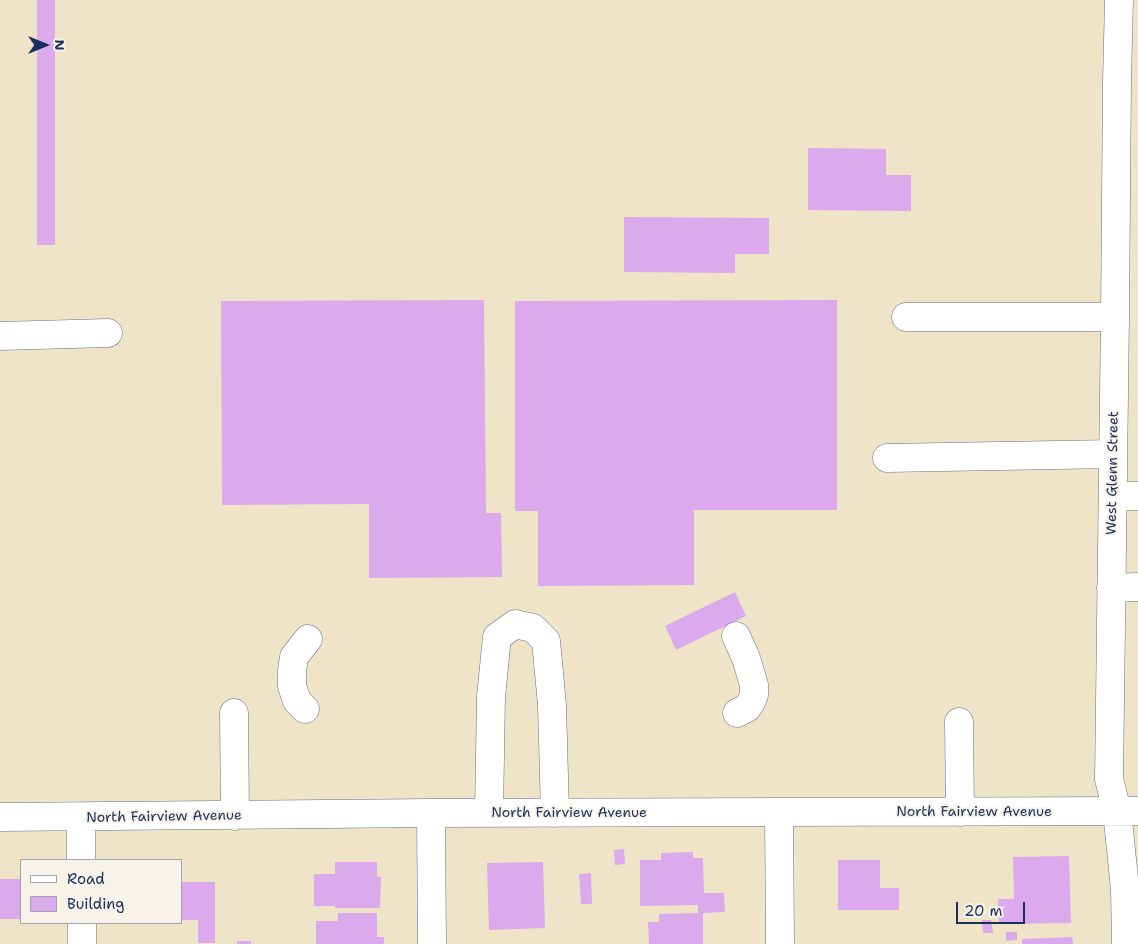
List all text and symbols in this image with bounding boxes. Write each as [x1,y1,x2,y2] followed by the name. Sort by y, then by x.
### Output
[20,20,70,70] north arrow
[51,39,69,51] text: N
[1104,411,1122,535] street label: West Glenn Street
[896,804,1052,820] street label: North Fairview Avenue
[491,805,647,821] street label: North Fairview Avenue
[86,807,242,827] street label: North Fairview Avenue
[20,859,182,924] legend
[67,869,105,889] text: Road
[958,892,1027,924] scale bar
[67,894,124,914] text: Building
[964,901,1003,921] text: 20 m

